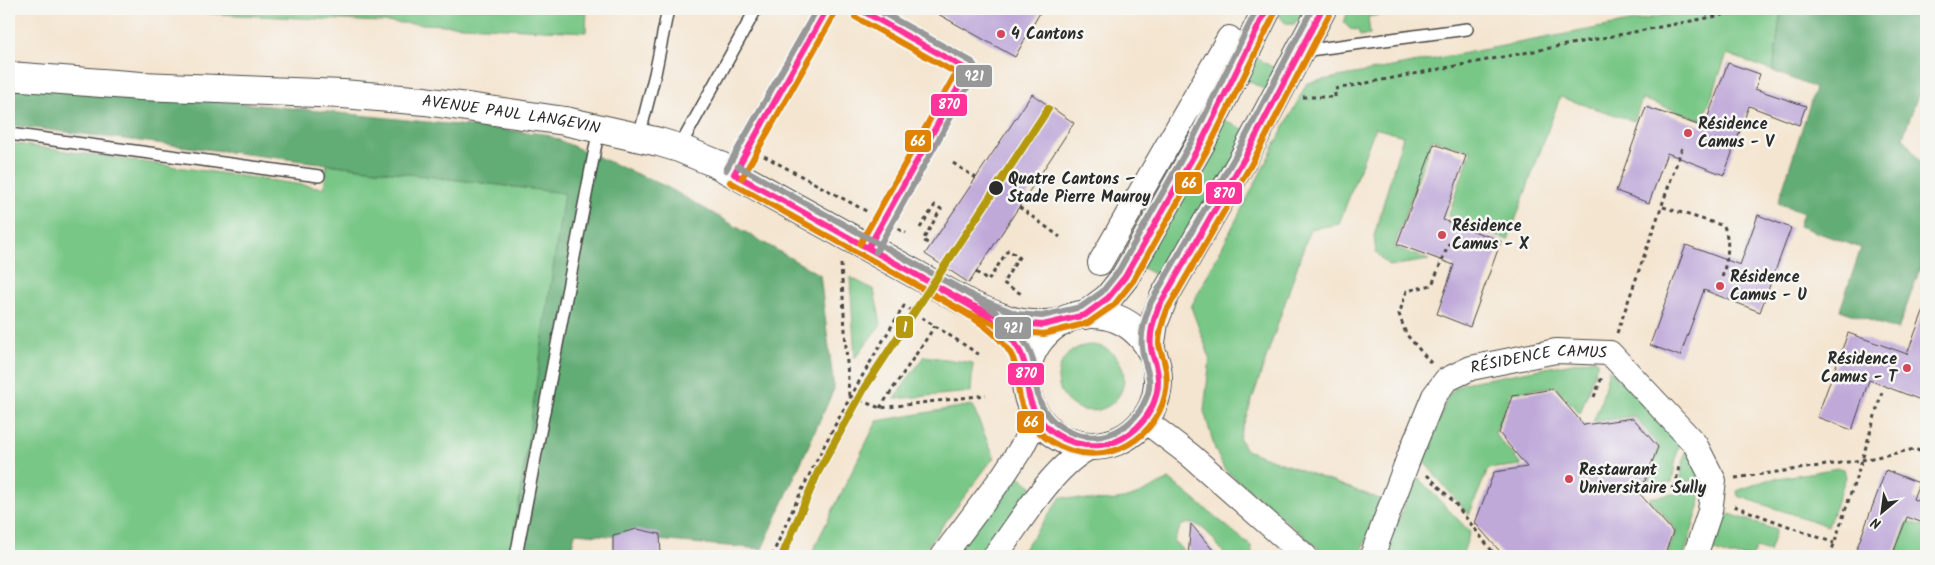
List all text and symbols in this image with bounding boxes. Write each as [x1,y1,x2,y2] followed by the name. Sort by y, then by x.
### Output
[1011,22,1084,47] place label: 4 Cantons
[995,28,1007,40] marker: 4 Cantons
[955,64,993,88] line badge: 921
[964,66,985,88] text: 921
[421,88,603,141] street label: AVENUE PAUL LANGEVIN
[930,93,968,117] line badge: 870
[938,94,961,116] text: 870
[1698,112,1775,155] place label: Résidence Camus - V
[1682,127,1694,139] marker: Résidence Camus - V
[904,129,932,153] line badge: 66
[910,131,926,153] text: 66
[1008,167,1151,210] place label: Quatre Cantons – Stade Pierre Mauroy
[1174,171,1203,195] line badge: 66
[1181,173,1197,195] text: 66
[987,179,1005,197] marker: Quatre Cantons – Stade Pierre Mauroy
[1205,181,1243,205] line badge: 870
[1213,183,1236,205] text: 870
[1452,214,1529,257] place label: Résidence Camus - X
[1436,229,1448,241] marker: Résidence Camus - X
[1730,265,1807,308] place label: Résidence Camus - U
[1714,280,1726,292] marker: Résidence Camus - U
[895,315,914,339] line badge: 1
[994,316,1032,340] line badge: 921
[903,317,908,339] text: 1
[1003,318,1024,340] text: 921
[1468,339,1608,380] street label: RÉSIDENCE CAMUS
[1821,347,1898,390] place label: Résidence Camus - T
[1007,362,1045,386] line badge: 870
[1901,362,1913,374] marker: Résidence Camus - T
[1015,363,1038,385] text: 870
[1016,410,1045,434] line badge: 66
[1023,412,1039,434] text: 66
[1579,458,1707,501] place label: Restaurant Universitaire Sully
[1563,473,1575,485] marker: Restaurant Universitaire Sully
[1858,488,1908,538] north arrow
[1867,511,1885,534] text: N

